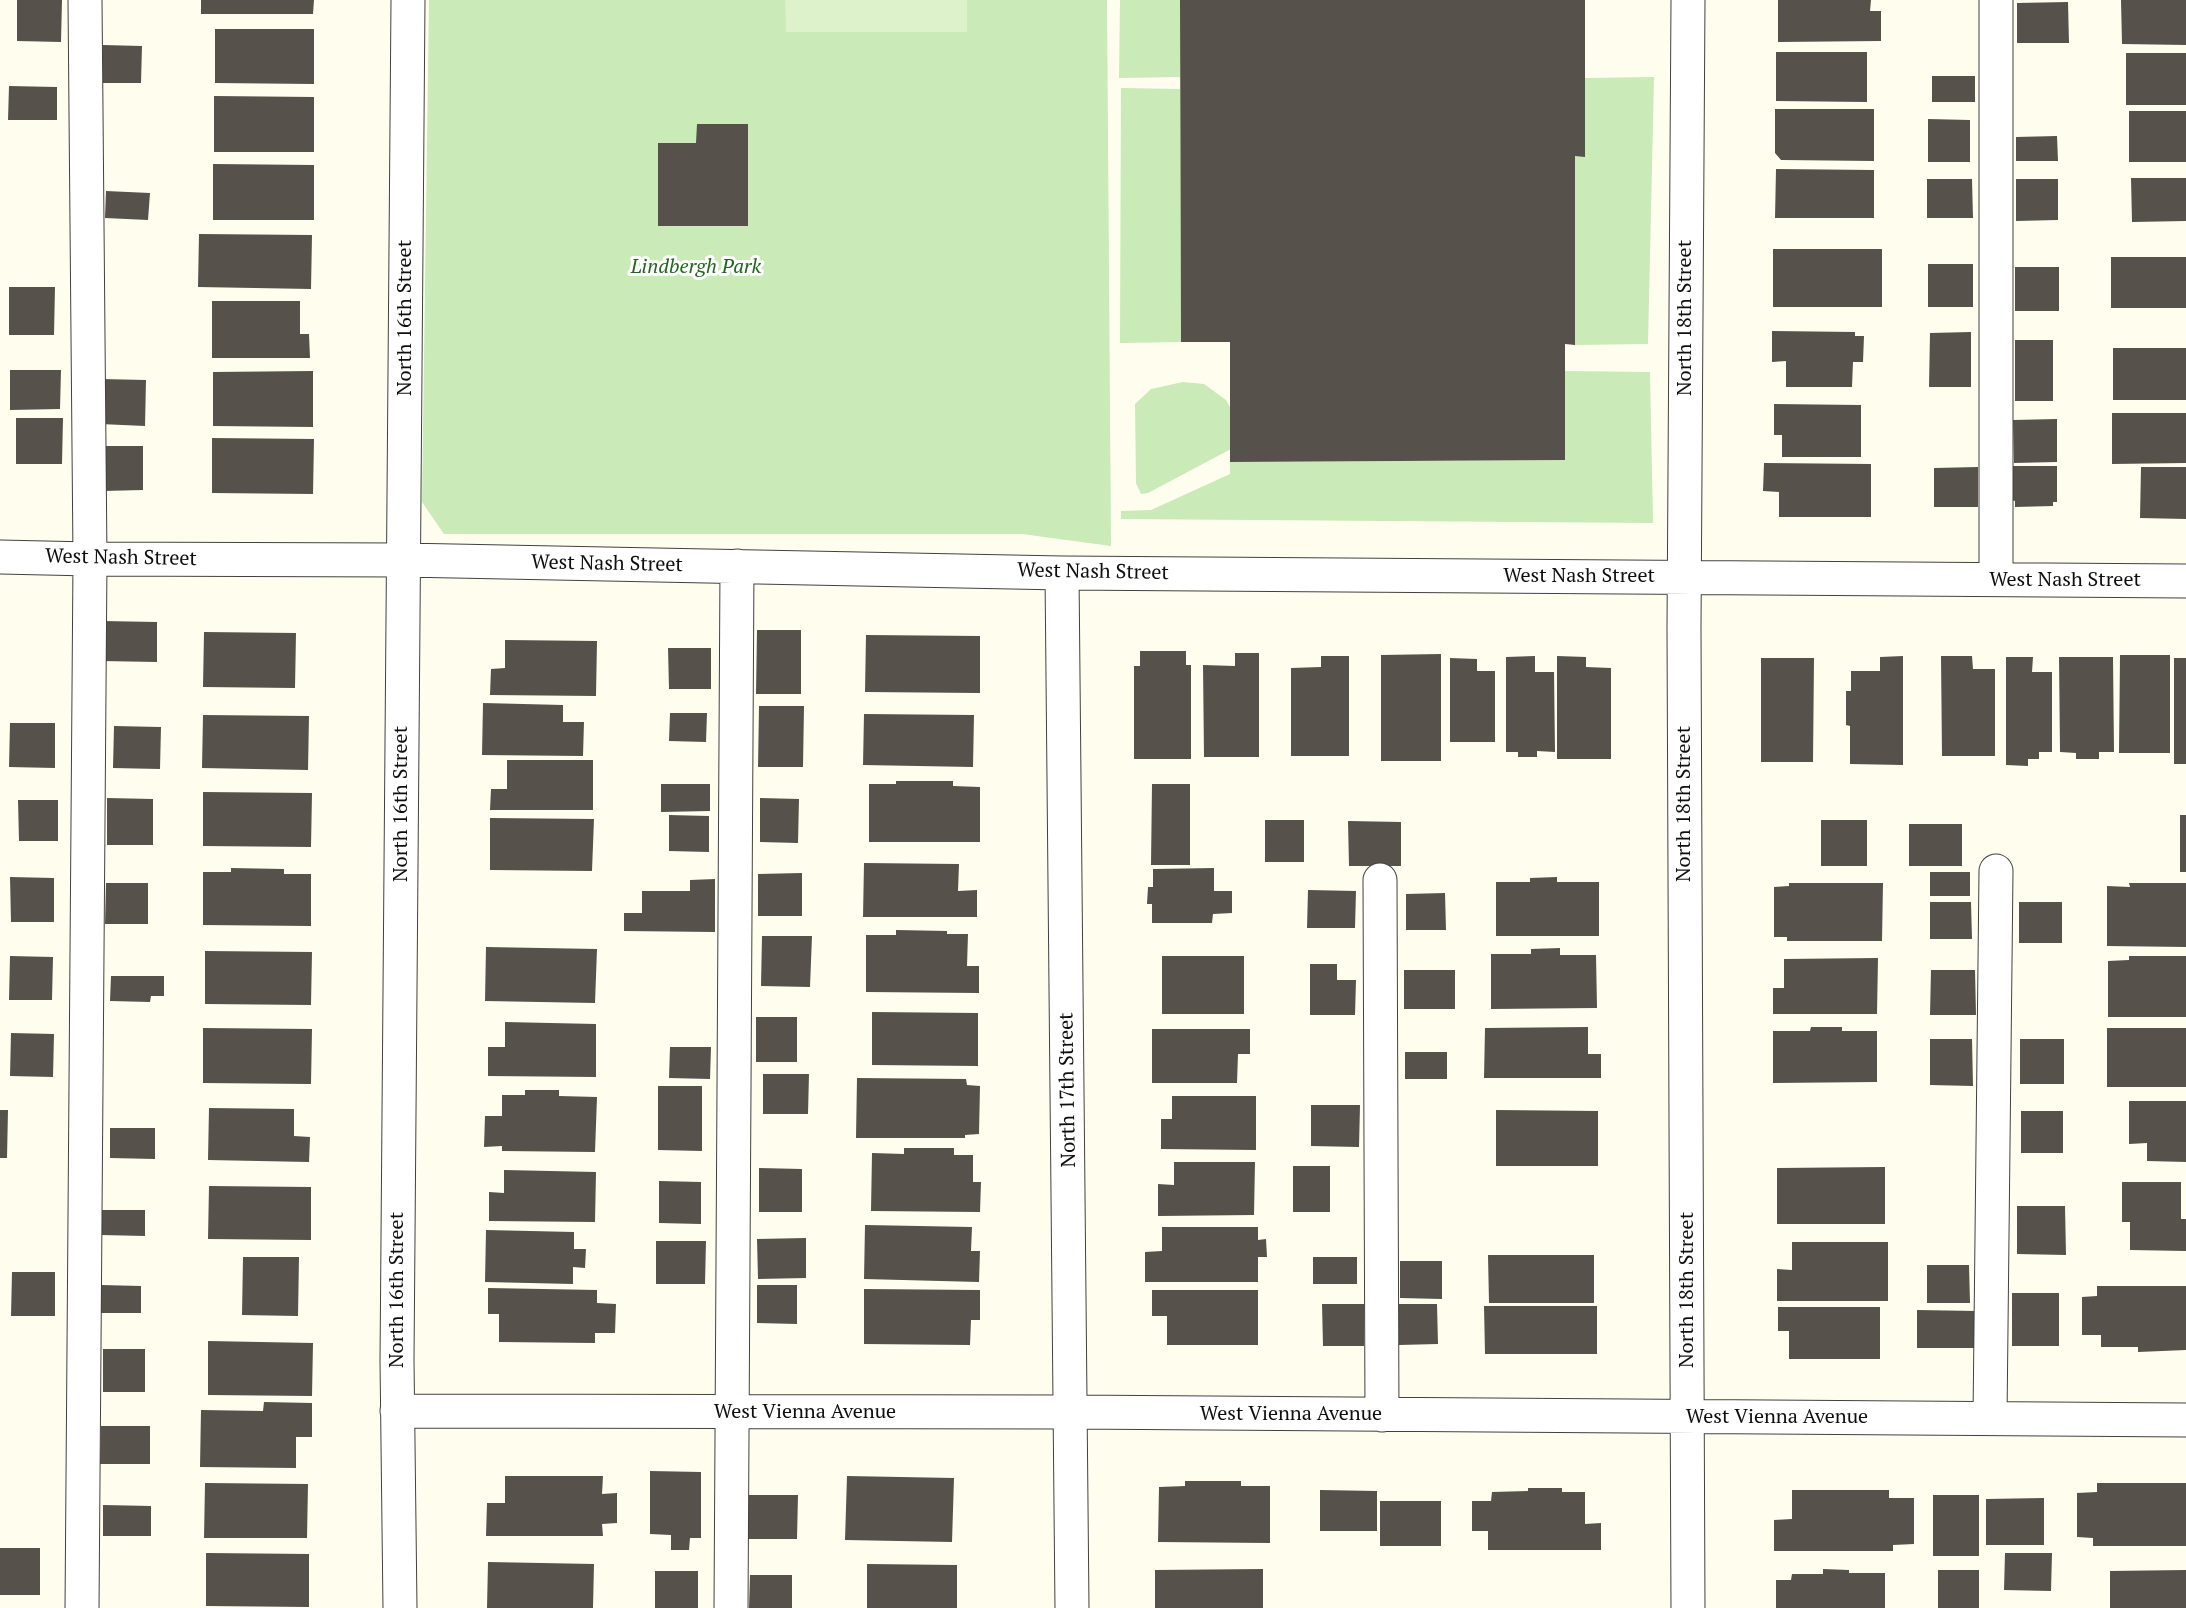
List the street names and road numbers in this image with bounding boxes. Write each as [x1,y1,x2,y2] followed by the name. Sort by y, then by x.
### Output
[393,240,417,396] street label: North 16th Street
[1673,240,1697,396] street label: North 18th Street
[45,545,197,571] street label: West Nash Street
[531,551,683,577] street label: West Nash Street
[1017,559,1169,585] street label: West Nash Street
[1503,564,1655,588] street label: West Nash Street
[1989,568,2141,592] street label: West Nash Street
[389,726,413,882] street label: North 16th Street
[1672,726,1696,882] street label: North 18th Street
[1055,1012,1081,1168] street label: North 17th Street
[385,1212,409,1368] street label: North 16th Street
[1675,1212,1699,1368] street label: North 18th Street
[714,1400,896,1424] street label: West Vienna Avenue
[1200,1402,1382,1426] street label: West Vienna Avenue
[1686,1405,1868,1429] street label: West Vienna Avenue

